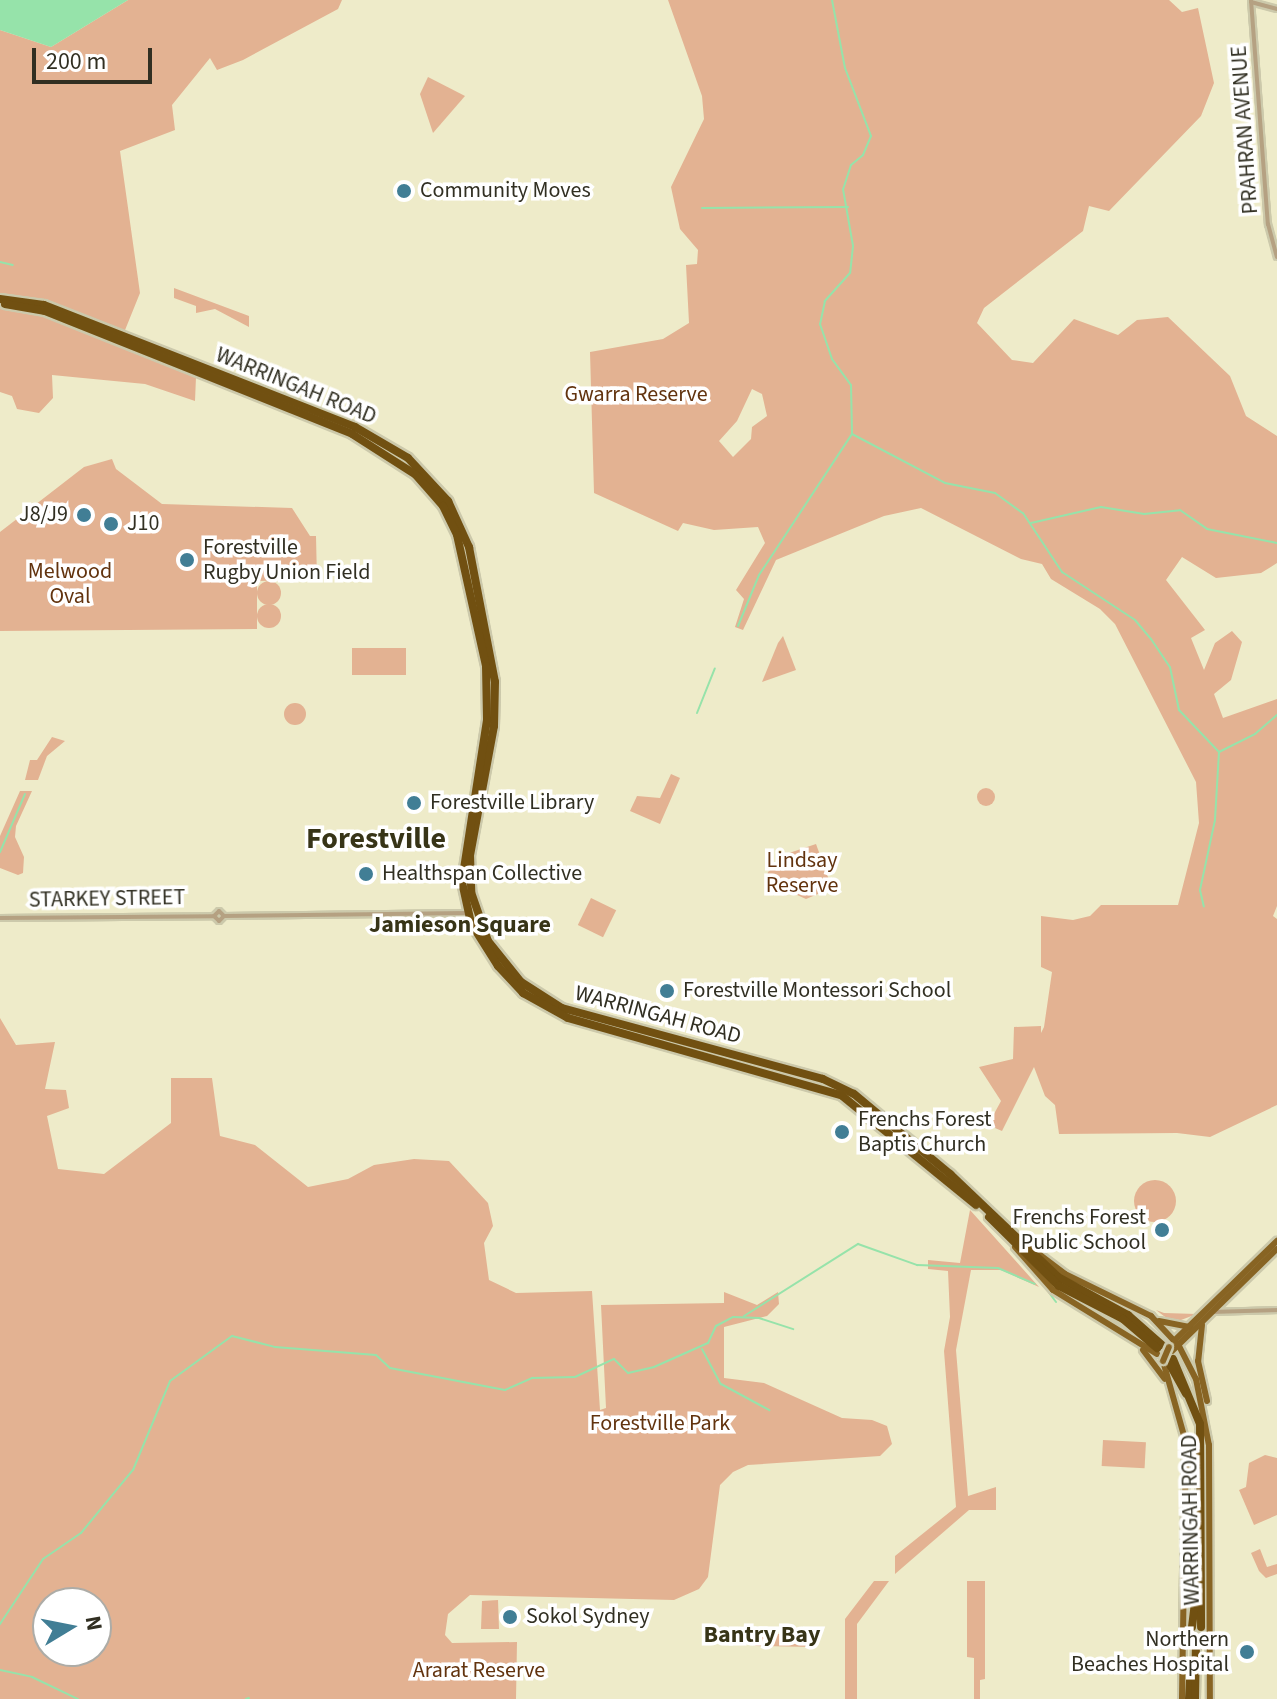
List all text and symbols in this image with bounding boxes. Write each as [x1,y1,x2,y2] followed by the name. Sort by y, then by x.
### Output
[36,32,156,82] scale bar
[46,44,106,79] text: 200 m
[1226,45,1264,215] street label: PRAHRAN AVENUE
[420,178,591,204] place label: Community Moves
[395,182,413,200] marker: Community Moves
[212,342,380,430] street label: WARRINGAH ROAD
[564,382,708,408] park label: Gwarra Reserve
[19,502,68,528] place label: J8/J9
[75,506,93,524] marker: J8/J9
[127,511,159,537] place label: J10
[102,515,120,533] marker: J10
[203,534,370,586] place label: Forestville Rugby Union Field
[178,551,196,569] marker: Forestville Rugby Union Field
[28,558,112,610] park label: Melwood Oval
[430,790,594,816] place label: Forestville Library
[405,794,423,812] marker: Forestville Library
[306,821,446,857] district label: Forestville
[766,847,838,898] park label: Lindsay Reserve
[382,861,582,887] place label: Healthspan Collective
[357,865,375,883] marker: Healthspan Collective
[29,884,185,914] street label: STARKEY STREET
[369,911,551,939] district label: Jamieson Square
[683,978,951,1004] place label: Forestville Montessori School
[572,980,744,1050] street label: WARRINGAH ROAD
[658,982,676,1000] marker: Forestville Montessori School
[858,1106,991,1158] place label: Frenchs Forest Baptis Church
[833,1123,851,1141] marker: Frenchs Forest Baptis Church
[1013,1204,1146,1256] place label: Frenchs Forest Public School
[1153,1221,1171,1239] marker: Frenchs Forest Public School
[590,1411,730,1437] park label: Forestville Park
[1176,1434,1206,1606] street label: WARRINGAH ROAD
[32,1587,112,1667] north arrow
[526,1604,650,1630] place label: Sokol Sydney
[501,1608,519,1626] marker: Sokol Sydney
[77,1613,111,1633] text: N
[704,1621,820,1649] district label: Bantry Bay
[1071,1626,1229,1678] place label: Northern Beaches Hospital
[1236,1641,1258,1663] marker: Northern Beaches Hospital
[413,1658,545,1684] park label: Ararat Reserve

